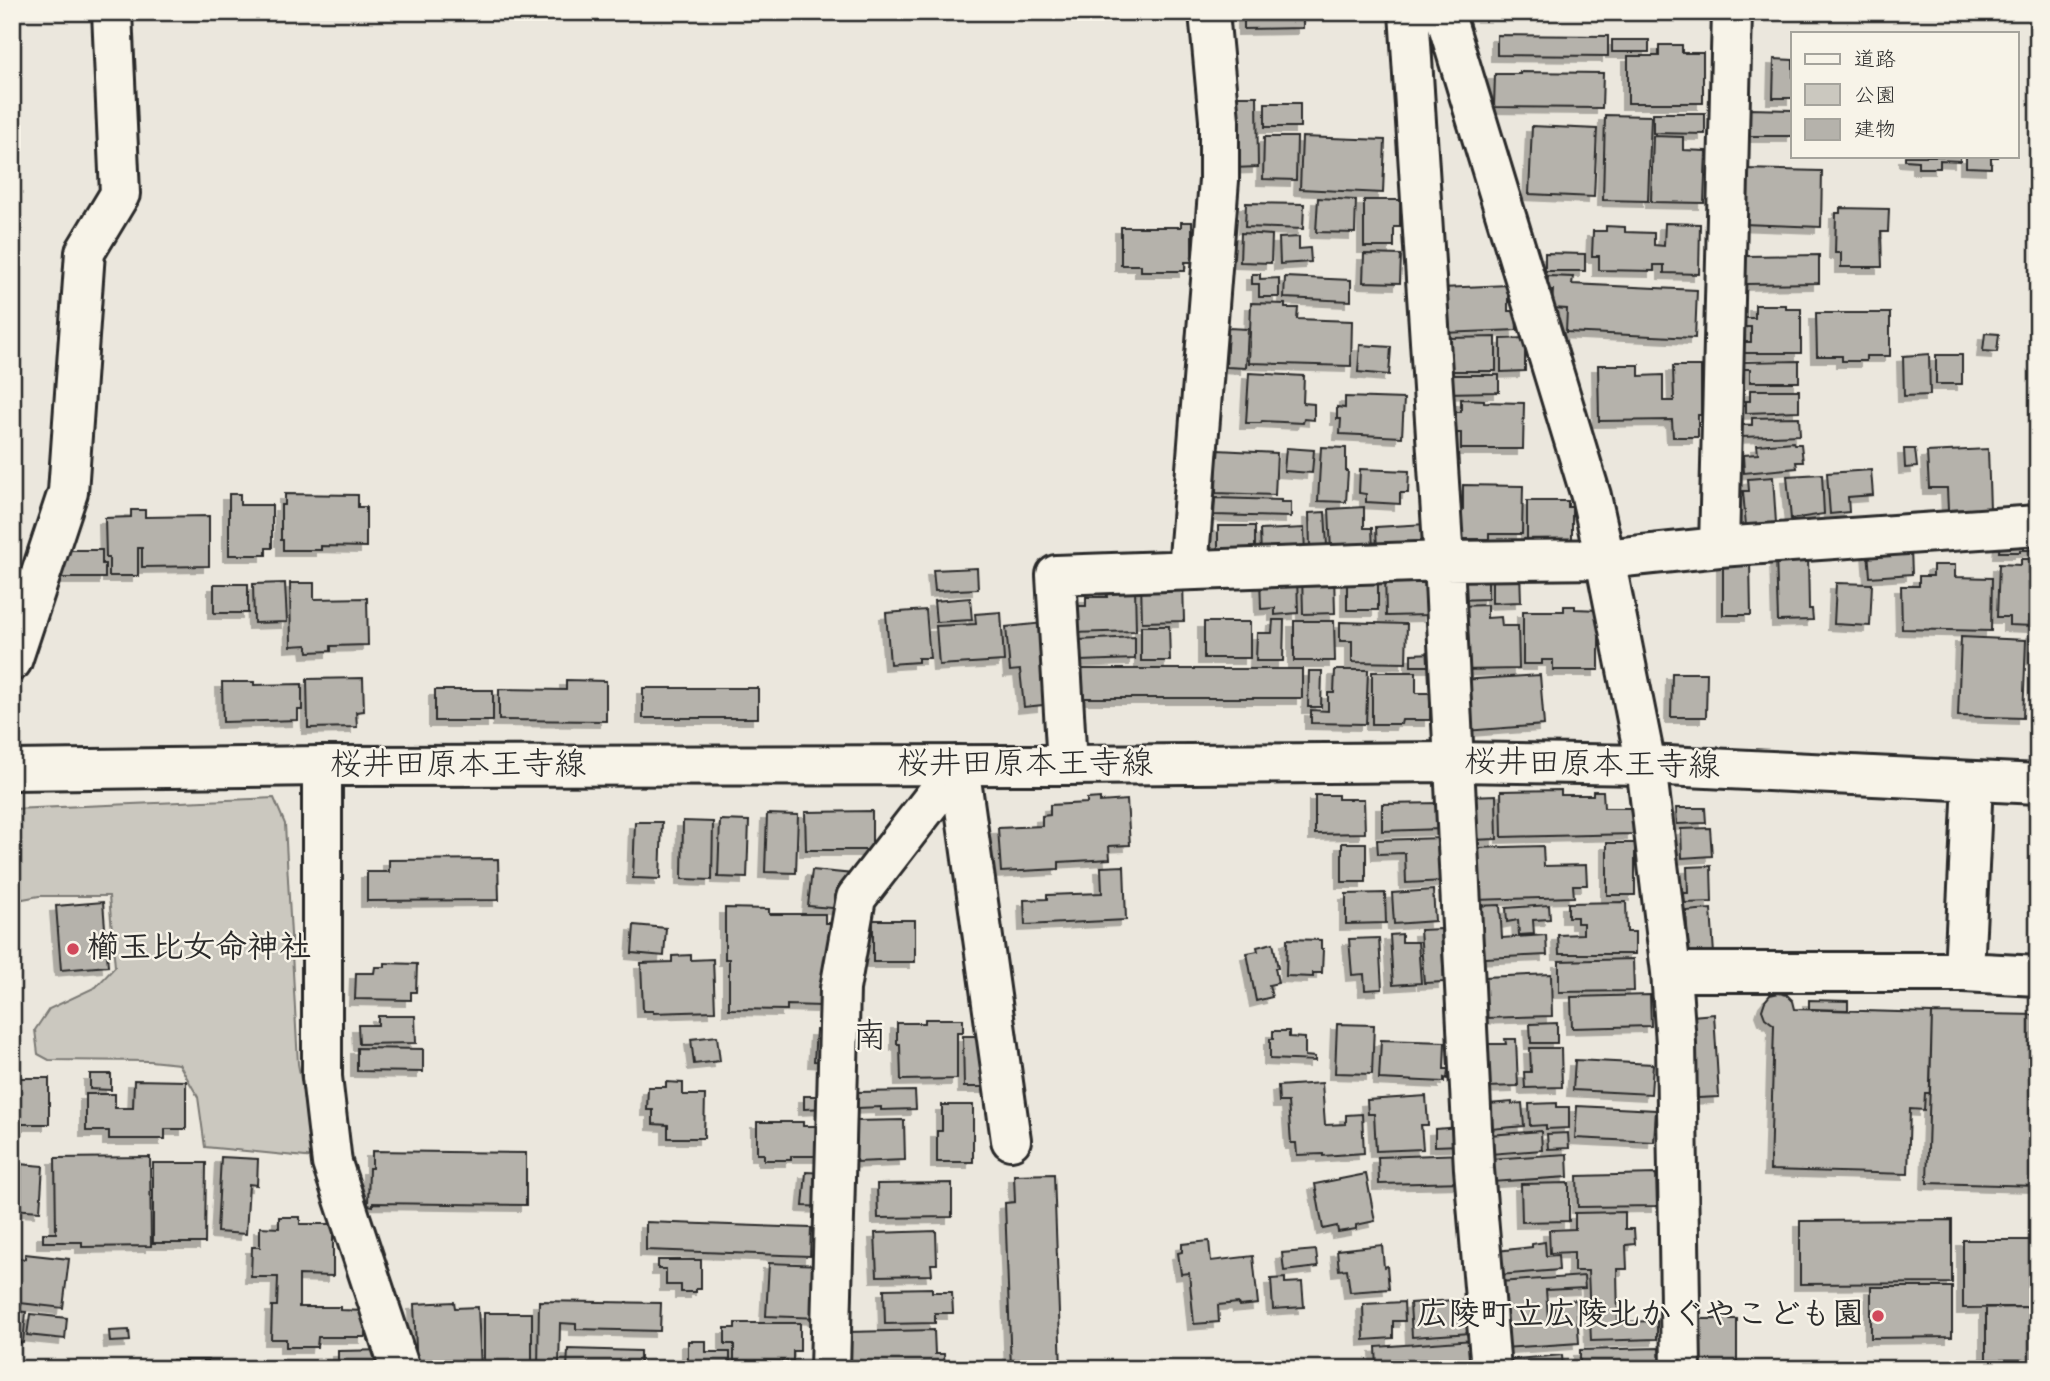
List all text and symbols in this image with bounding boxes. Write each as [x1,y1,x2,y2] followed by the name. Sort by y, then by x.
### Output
[1791,32,2018,158] legend
[1854,46,1896,76] text: 道路
[1854,82,1896,112] text: 公園
[1854,116,1896,146] text: 建物
[1464,740,1720,792] street label: 桜井田原本王寺線
[897,742,1153,789] street label: 桜井田原本王寺線
[330,743,586,790] street label: 桜井田原本王寺線
[87,926,311,973] place label: 櫛玉比女命神社
[65,941,81,957] marker: 櫛玉比女命神社
[852,1013,888,1064] district label: 南
[1416,1293,1864,1340] place label: 広陵町立広陵北かぐやこども園
[1870,1308,1886,1324] marker: 広陵町立広陵北かぐやこども園

